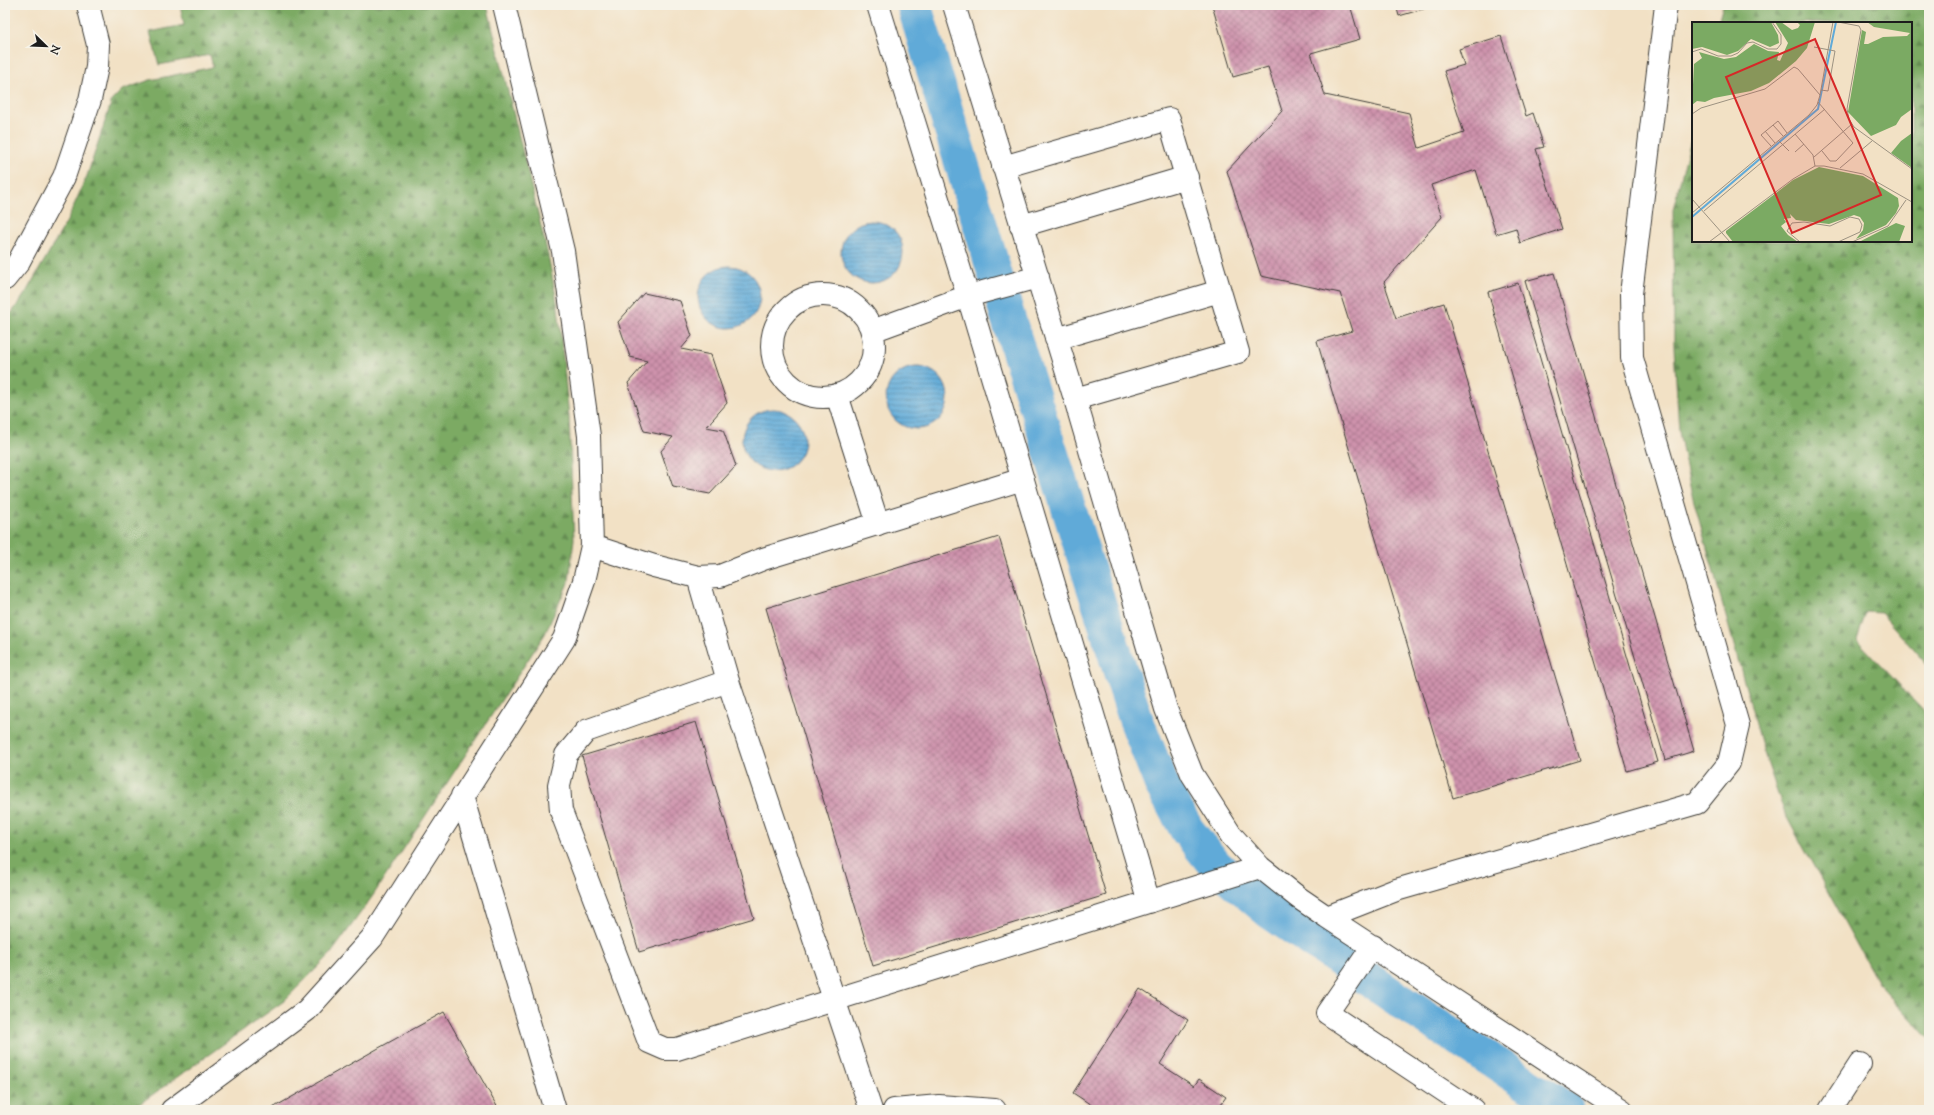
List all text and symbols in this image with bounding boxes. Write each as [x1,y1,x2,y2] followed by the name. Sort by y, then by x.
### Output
[1692,22,1912,242] inset map
[26,26,66,66] north arrow
[45,41,64,57] text: N

